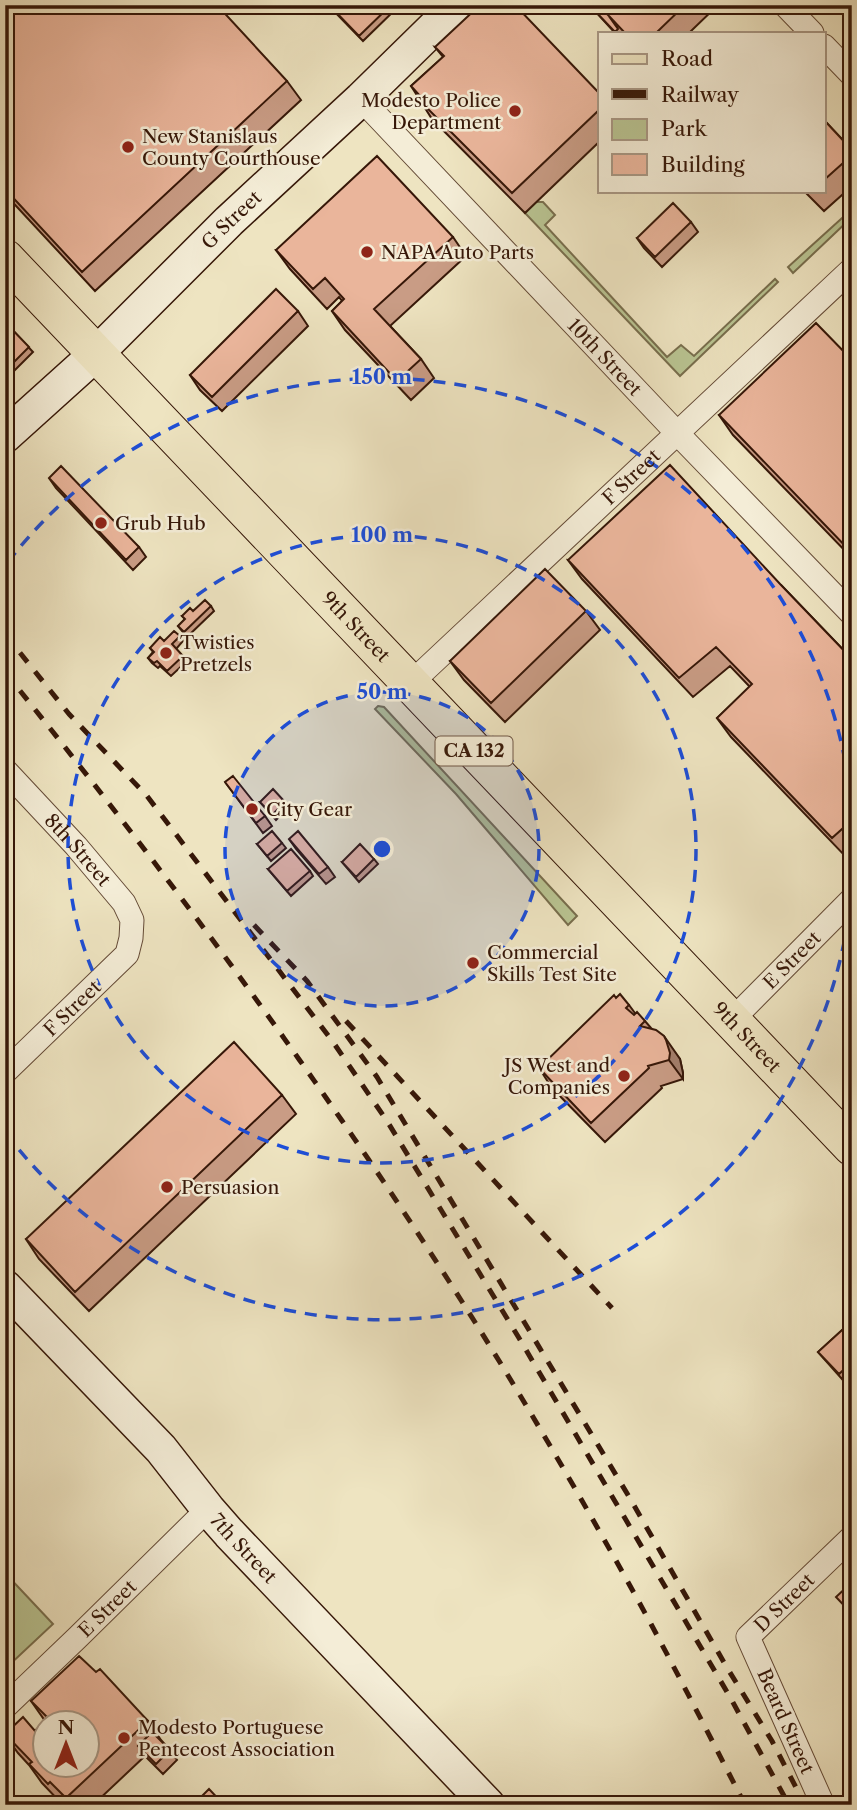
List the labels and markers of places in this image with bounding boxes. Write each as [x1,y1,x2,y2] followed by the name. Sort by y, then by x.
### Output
[361,89,501,134] place label: Modesto Police Department
[507,103,523,119] marker: Modesto Police Department
[142,125,321,170] place label: New Stanislaus County Courthouse
[120,139,136,155] marker: New Stanislaus County Courthouse
[381,241,534,264] place label: NAPA Auto Parts
[359,244,375,260] marker: NAPA Auto Parts
[115,512,206,535] place label: Grub Hub
[93,515,109,531] marker: Grub Hub
[180,631,255,676] place label: Twisties Pretzels
[158,645,174,661] marker: Twisties Pretzels
[266,798,352,821] place label: City Gear
[244,801,260,817] marker: City Gear
[370,837,394,861] centre of rings
[487,941,617,986] place label: Commercial Skills Test Site
[465,955,481,971] marker: Commercial Skills Test Site
[501,1054,610,1099] place label: JS West and Companies
[616,1068,632,1084] marker: JS West and Companies
[181,1176,279,1199] place label: Persuasion
[159,1179,175,1195] marker: Persuasion
[138,1716,335,1761] place label: Modesto Portuguese Pentecost Association
[116,1730,132,1746] marker: Modesto Portuguese Pentecost Association

